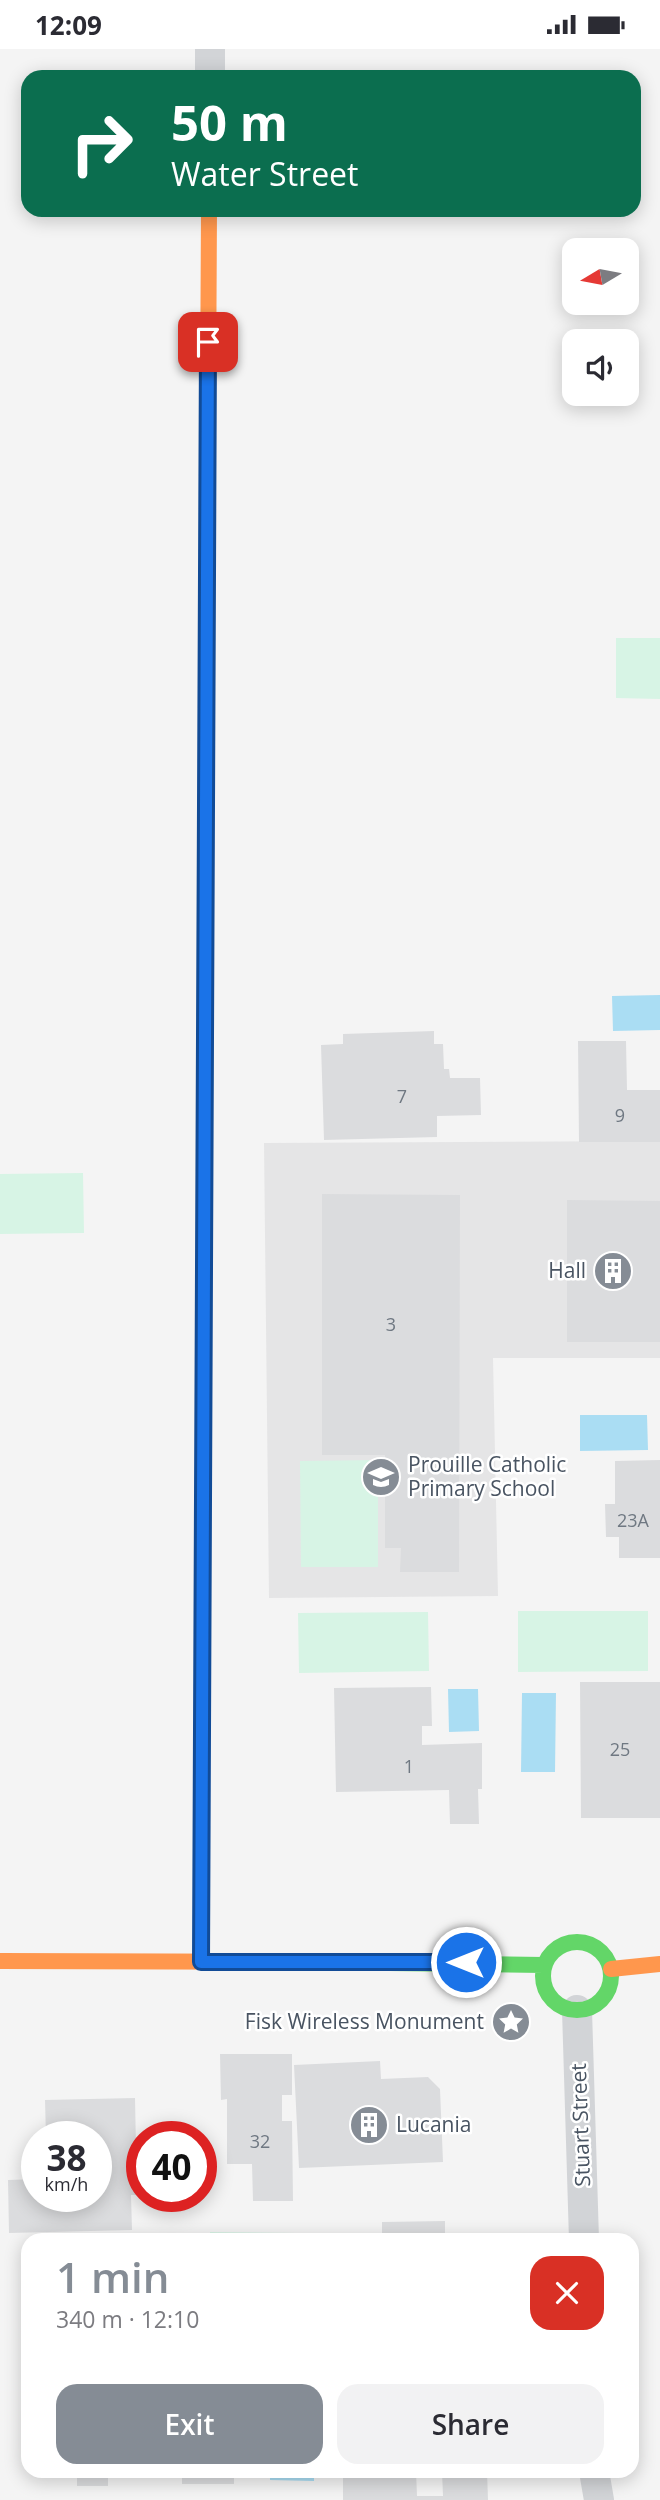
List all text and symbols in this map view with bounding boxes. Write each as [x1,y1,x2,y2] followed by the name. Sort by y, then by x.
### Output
[35,7,102,43] text: 12:09
[171,89,288,155] text: 50 m
[56,98,147,189] icon: right
[171,152,358,195] text: Water Street
[562,238,639,315] north arrow
[562,238,639,406] map controls
[178,312,238,372] pin
[189,323,227,361] icon: arrive
[562,329,639,406] button: sound
[397,1084,407,1108] house number: 7
[615,1103,625,1127] house number: 9
[592,1250,634,1292] building icon: Hall
[548,1256,586,1284] place label: Hall
[386,1312,396,1336] house number: 3
[408,1450,566,1502] place label: Prouille Catholic Primary School
[360,1456,402,1498] school or university icon: Prouille Catholic Primary School
[617,1508,650,1532] house number: 23A
[610,1737,630,1761] house number: 25
[404,1754,414,1778] house number: 1
[429,1925,503,1999] position arrow
[490,2001,532,2043] place icon: Fisk Wireless Monument
[245,2007,484,2035] place label: Fisk Wireless Monument
[564,2063,596,2187] street label: Stuart Street
[348,2104,390,2146] building icon: Lucania
[396,2110,471,2138] place label: Lucania
[126,2121,217,2212] speed limit sign: 40
[250,2129,270,2153] house number: 32
[46,2134,87,2181] text: 38
[45,2172,88,2196] text: km/h
[56,2248,169,2305] text: 1 min
[530,2256,604,2330] button: close
[56,2303,199,2335] text: 340 m · 12:10
[56,2384,323,2464] button: Exit
[337,2384,604,2464] button: Share

